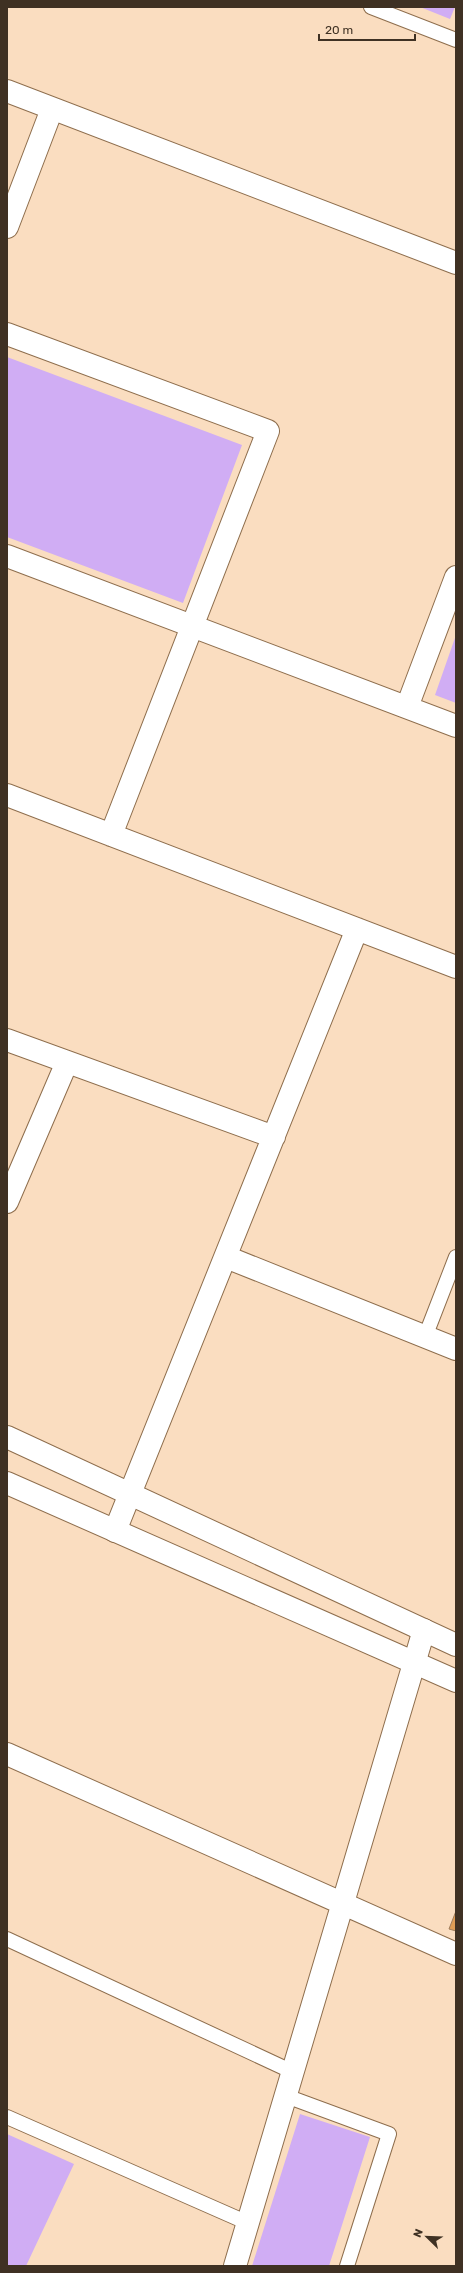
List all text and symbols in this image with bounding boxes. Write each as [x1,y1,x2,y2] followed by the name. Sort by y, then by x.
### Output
[319,16,415,42] scale bar
[325,23,353,37] text: 20 m
[407,2217,447,2257] north arrow
[411,2227,426,2239] text: N

